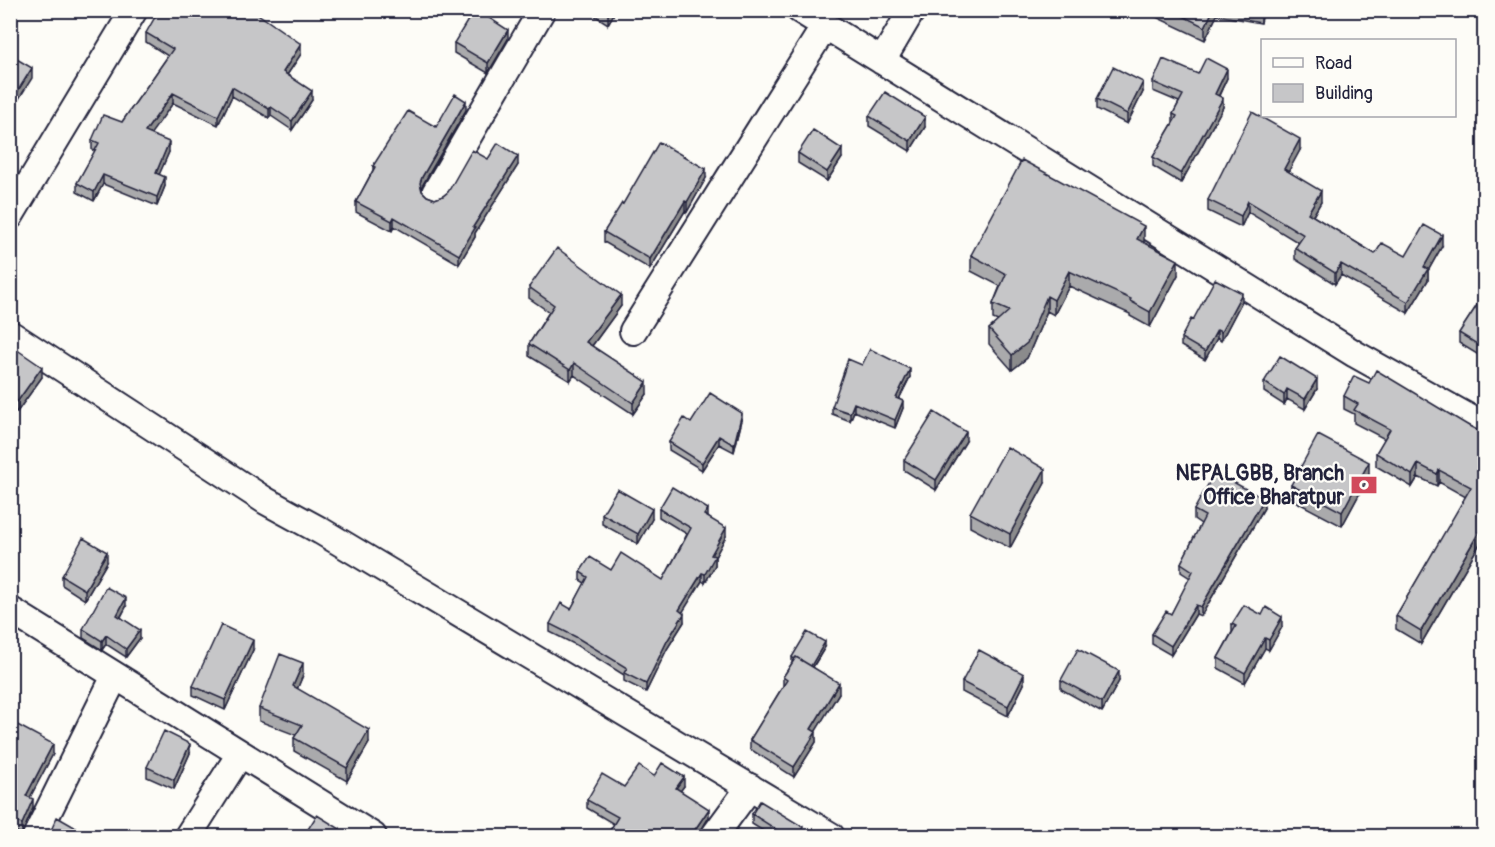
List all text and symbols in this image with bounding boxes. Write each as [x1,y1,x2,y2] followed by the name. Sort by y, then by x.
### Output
[1261,39,1456,117] legend
[1315,52,1352,75] text: Road
[1315,82,1373,105] text: Building
[1176,460,1345,511] place label: NEPALGBB, Branch Office Bharatpur
[1349,470,1379,500] bank icon: NEPALGBB, Branch Office Bharatpur

